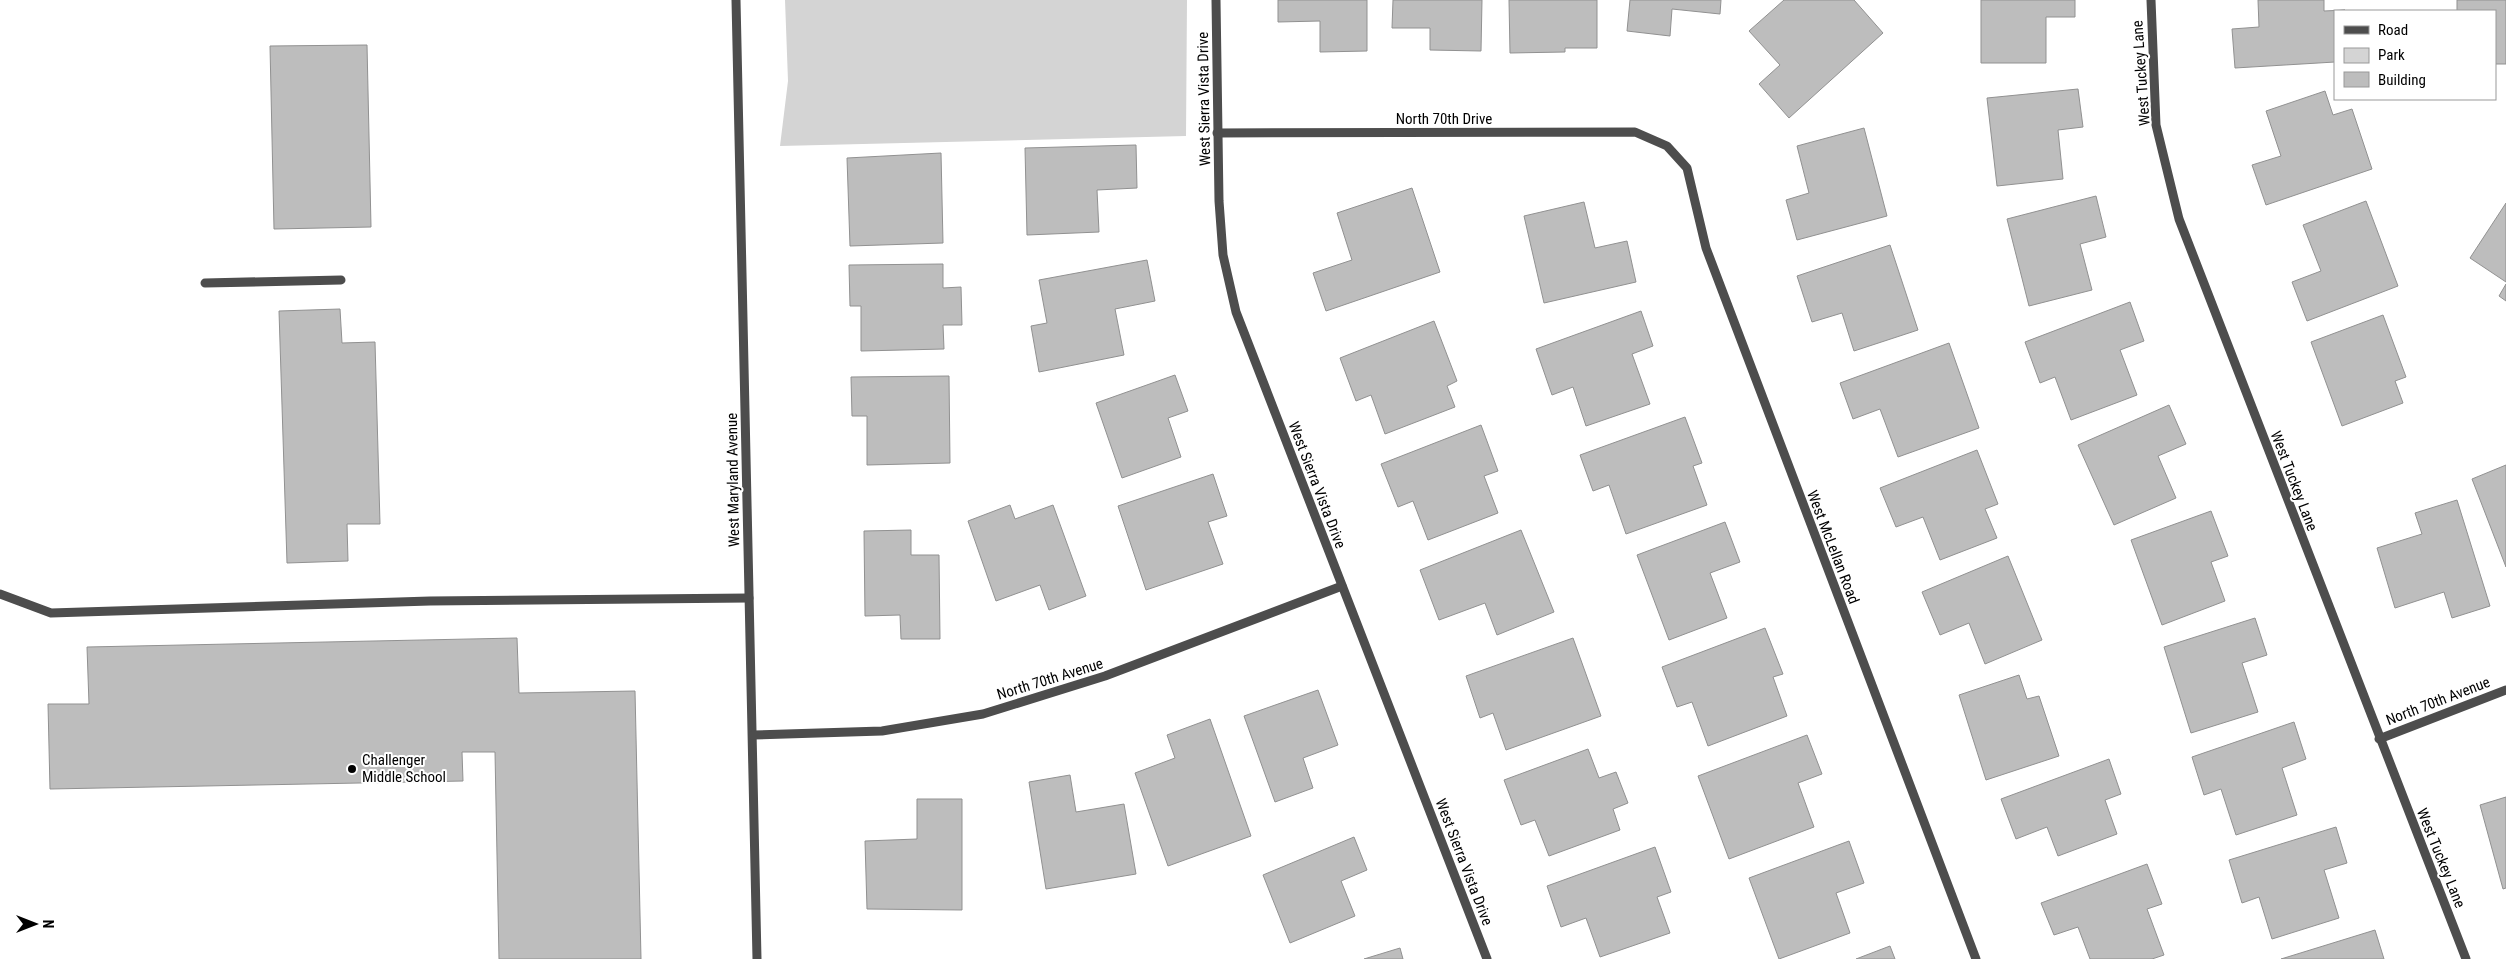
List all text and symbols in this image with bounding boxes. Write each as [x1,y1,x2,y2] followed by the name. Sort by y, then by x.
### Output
[2334,10,2496,100] legend
[2128,20,2154,126] street label: West Tuckey Lane
[2378,21,2408,39] text: Road
[1194,32,1214,166] street label: West Sierra Vista Drive
[2378,46,2405,64] text: Park
[2378,71,2426,89] text: Building
[1396,110,1492,128] street label: North 70th Drive
[723,413,743,547] street label: West Maryland Avenue
[1285,419,1349,551] street label: West Sierra Vista Drive
[2267,428,2321,534] street label: West Tuckey Lane
[1803,488,1863,606] street label: West McLellan Road
[995,654,1105,704] street label: North 70th Avenue
[2383,673,2493,729] street label: North 70th Avenue
[362,751,446,786] place label: Challenger Middle School
[346,763,358,775] marker: Challenger Middle School
[1432,796,1496,928] street label: West Sierra Vista Drive
[2413,806,2469,910] street label: West Tuckey Lane
[10,899,60,949] north arrow
[40,920,56,928] text: N

